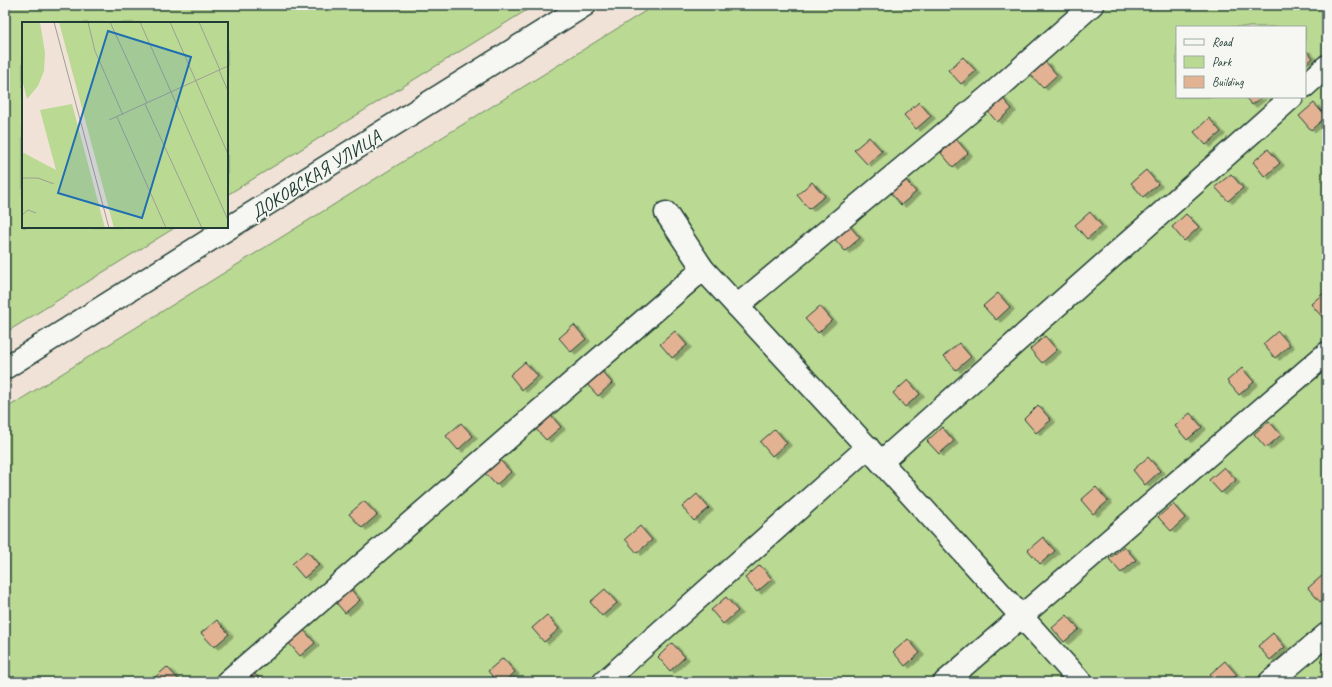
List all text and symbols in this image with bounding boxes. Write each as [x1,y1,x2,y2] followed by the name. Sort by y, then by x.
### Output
[22,22,228,228] inset map
[1176,26,1306,98] legend
[1212,34,1234,50] text: Road
[1212,54,1233,70] text: Park
[1212,74,1244,90] text: Building
[246,124,387,225] street label: ДОКОВСКАЯ УЛИЦА

